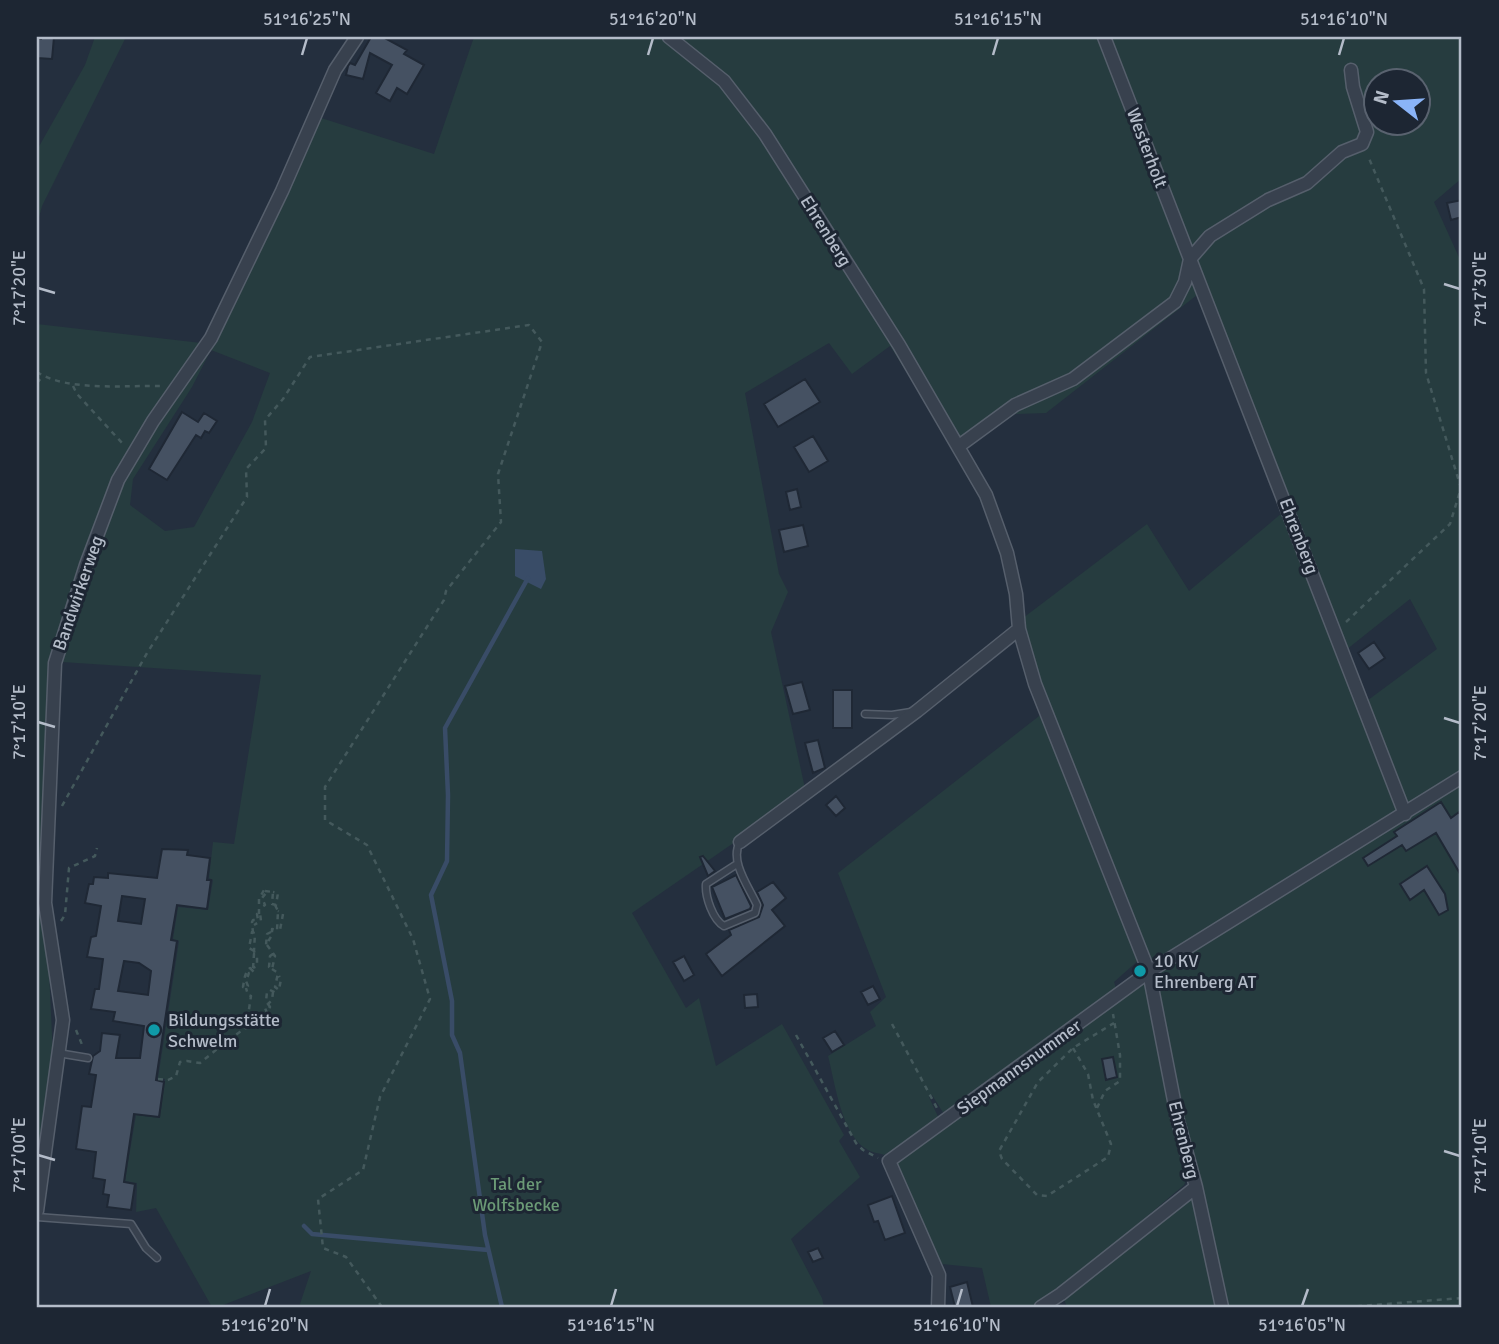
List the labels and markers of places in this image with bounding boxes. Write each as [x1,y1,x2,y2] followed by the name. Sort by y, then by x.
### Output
[1154,950,1256,993] place label: 10 KV Ehrenberg AT
[1132,963,1148,979] marker: 10 KV Ehrenberg AT
[168,1009,280,1052] place label: Bildungsstätte Schwelm
[146,1022,162,1038] marker: Bildungsstätte Schwelm

